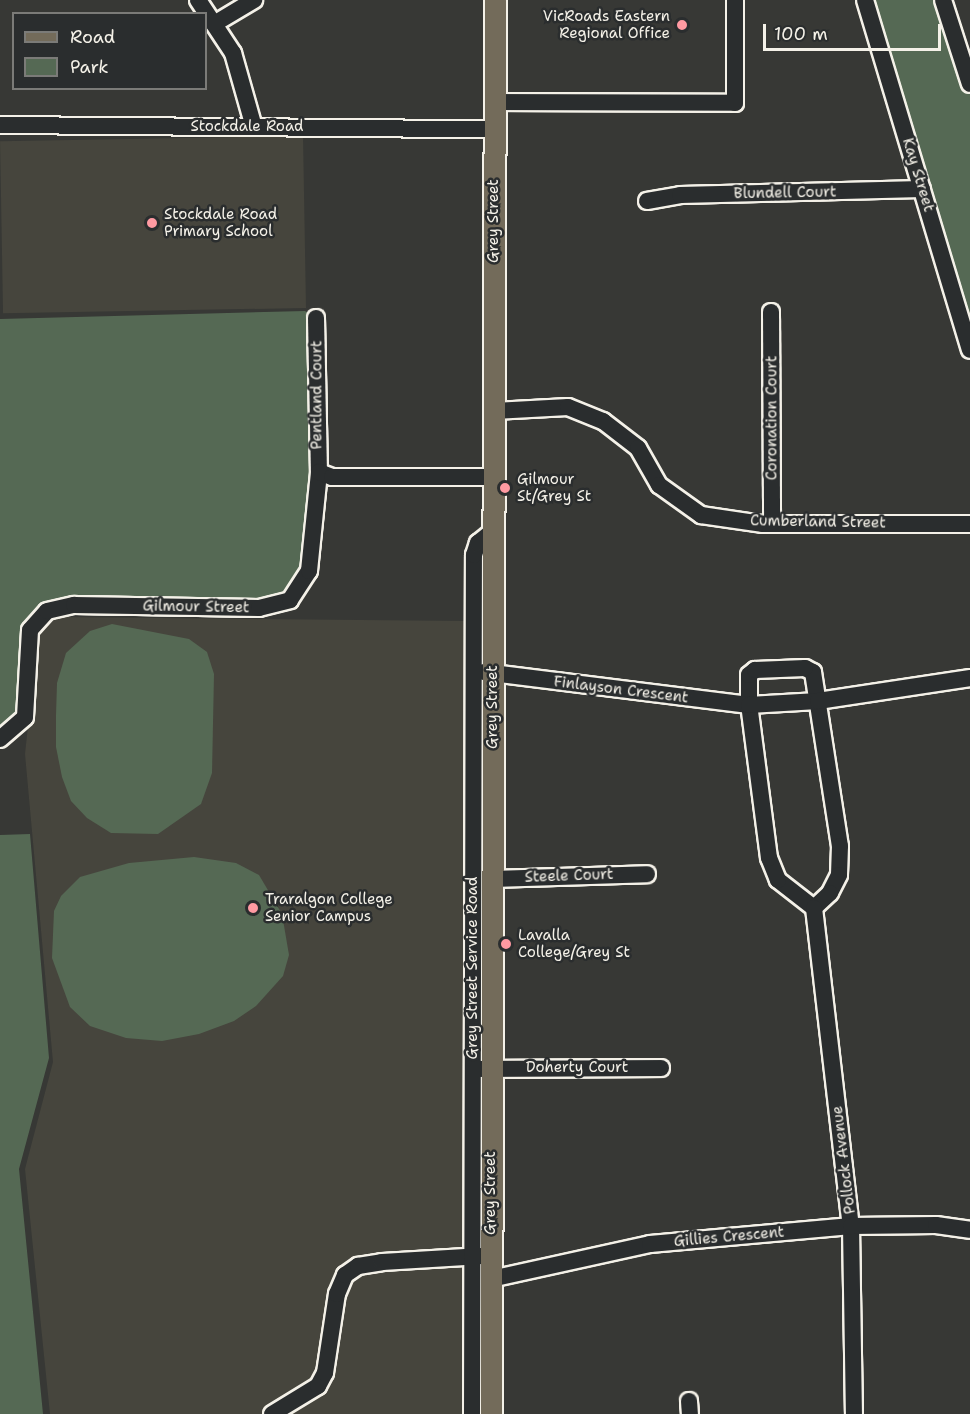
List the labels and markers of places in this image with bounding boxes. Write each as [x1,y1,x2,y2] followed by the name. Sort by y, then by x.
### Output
[543,7,670,42] place label: VicRoads Eastern Regional Office
[675,18,689,32] marker: VicRoads Eastern Regional Office
[164,205,277,240] place label: Stockdale Road Primary School
[145,216,159,230] marker: Stockdale Road Primary School
[517,470,591,505] place label: Gilmour St/Grey St
[498,481,512,495] marker: Gilmour St/Grey St
[265,890,393,925] place label: Traralgon College Senior Campus
[246,901,260,915] marker: Traralgon College Senior Campus
[518,926,630,961] place label: Lavalla College/Grey St
[499,937,513,951] marker: Lavalla College/Grey St

